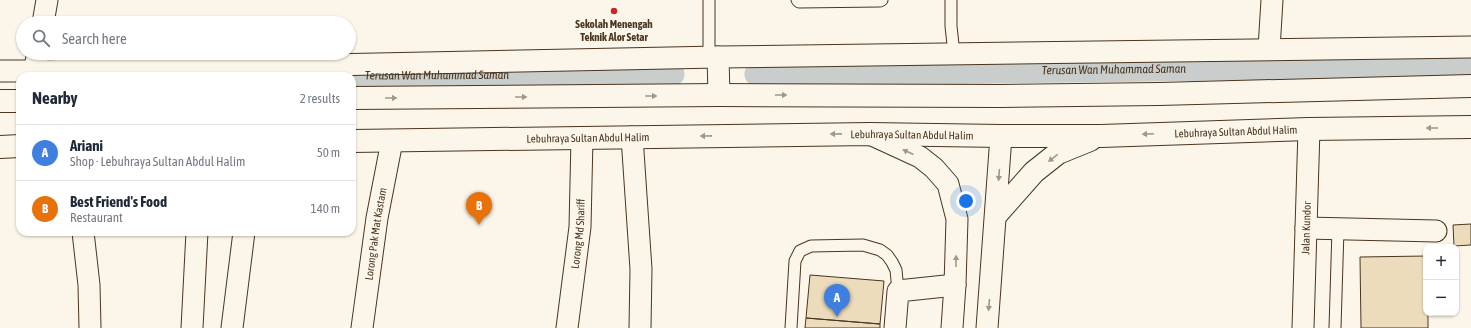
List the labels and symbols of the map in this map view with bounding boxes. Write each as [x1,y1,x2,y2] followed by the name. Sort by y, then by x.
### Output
[609,6,619,16] marker: Sekolah Menengah Teknik Alor Setar
[575,18,653,43] place label: Sekolah Menengah Teknik Alor Setar
[1042,62,1186,77] water label: Terusan Wan Muhammad Saman
[365,68,509,83] water label: Terusan Wan Muhammad Saman
[645,92,657,99] one-way arrow
[775,92,788,98] one-way arrow
[515,94,528,100] one-way arrow
[385,95,398,101] one-way arrow
[1174,123,1298,140] street label: Lebuhraya Sultan Abdul Halim
[1425,125,1438,131] one-way arrow
[850,128,974,142] street label: Lebuhraya Sultan Abdul Halim
[526,131,650,145] street label: Lebuhraya Sultan Abdul Halim
[830,131,842,138] one-way arrow
[1142,131,1154,138] one-way arrow
[699,133,712,139] one-way arrow
[903,149,914,155] one-way arrow
[1047,153,1058,162] one-way arrow
[995,169,1002,181] one-way arrow
[363,187,389,281] street label: Lorong Pak Mat Kastam
[956,191,976,211] your location
[466,192,492,225] pin: B
[569,198,587,269] street label: Lorong Md Shariff
[1299,201,1313,255] street label: Jalan Kundor
[953,254,959,267] one-way arrow
[824,284,850,317] pin: A
[986,299,992,311] one-way arrow

